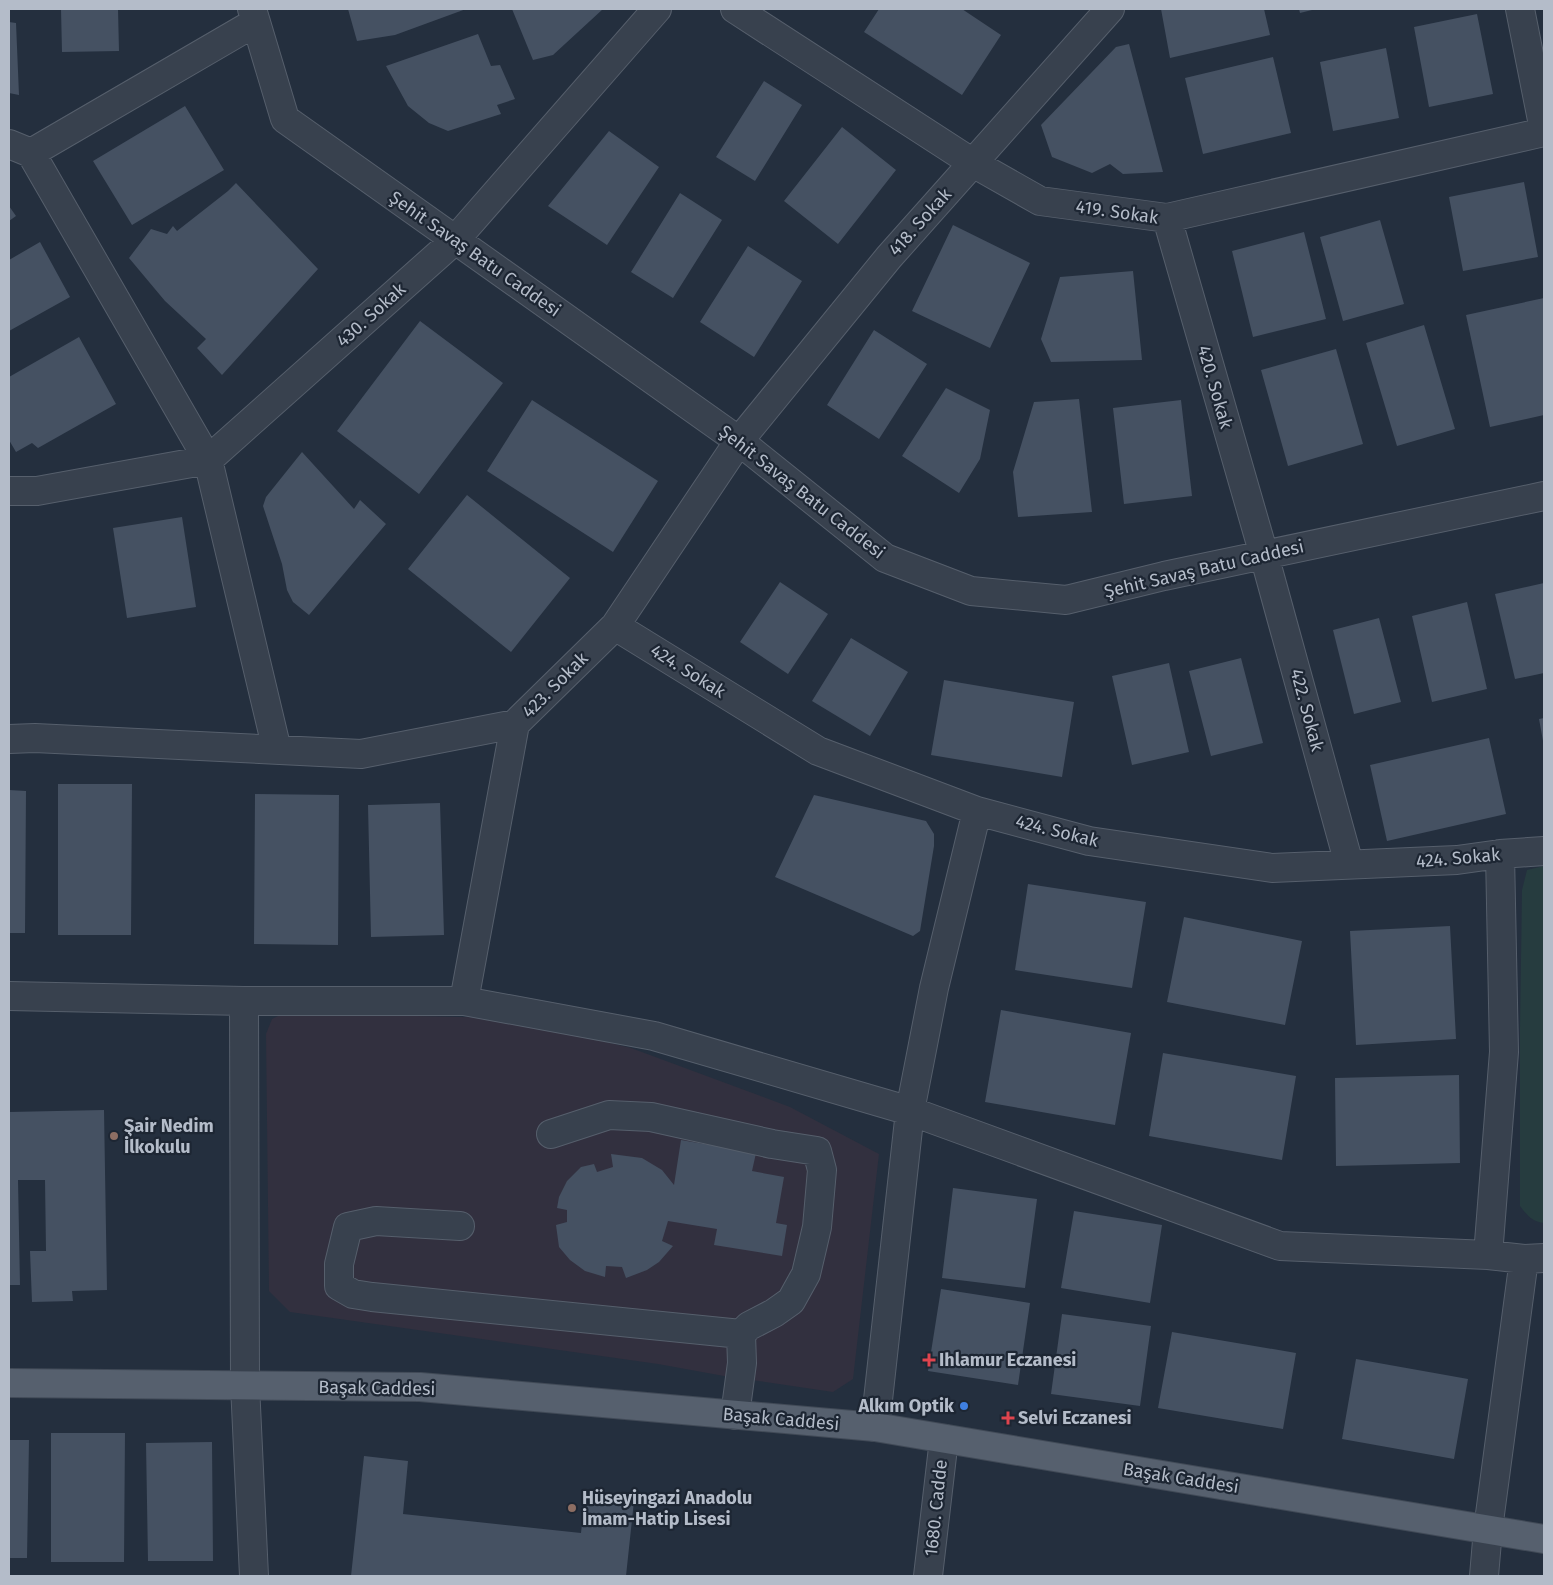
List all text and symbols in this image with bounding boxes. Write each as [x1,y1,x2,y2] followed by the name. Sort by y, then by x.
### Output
[884,183,957,260] street label: 418. Sokak
[385,186,565,322] street label: Şehit Savaş Batu Caddesi
[1074,195,1160,229] street label: 419. Sokak
[332,278,411,352] street label: 430. Sokak
[1193,343,1238,432] street label: 420. Sokak
[715,420,889,564] street label: Şehit Savaş Batu Caddesi
[1102,535,1306,603] street label: Şehit Savaş Batu Caddesi
[646,639,730,703] street label: 424. Sokak
[517,647,593,723] street label: 423. Sokak
[1285,666,1329,754] street label: 422. Sokak
[1013,810,1101,852] street label: 424. Sokak
[1415,843,1502,873] street label: 424. Sokak
[124,1115,214,1158] place label: Şair Nedim İlkokulu
[108,1130,120,1142] marker: Şair Nedim İlkokulu
[939,1349,1076,1371] place label: Ihlamur Eczanesi
[923,1354,935,1366] marker: Ihlamur Eczanesi
[318,1376,436,1400] street label: Başak Caddesi
[857,1395,955,1417] place label: Alkım Optik
[958,1400,970,1412] marker: Alkım Optik
[722,1403,840,1435] street label: Başak Caddesi
[1018,1407,1132,1429] place label: Selvi Eczanesi
[1002,1412,1014,1424] marker: Selvi Eczanesi
[920,1458,952,1558] street label: 1680. Cadde
[1121,1458,1241,1498] street label: Başak Caddesi
[582,1487,752,1530] place label: Hüseyingazi Anadolu İmam-Hatip Lisesi
[566,1502,578,1514] marker: Hüseyingazi Anadolu İmam-Hatip Lisesi

